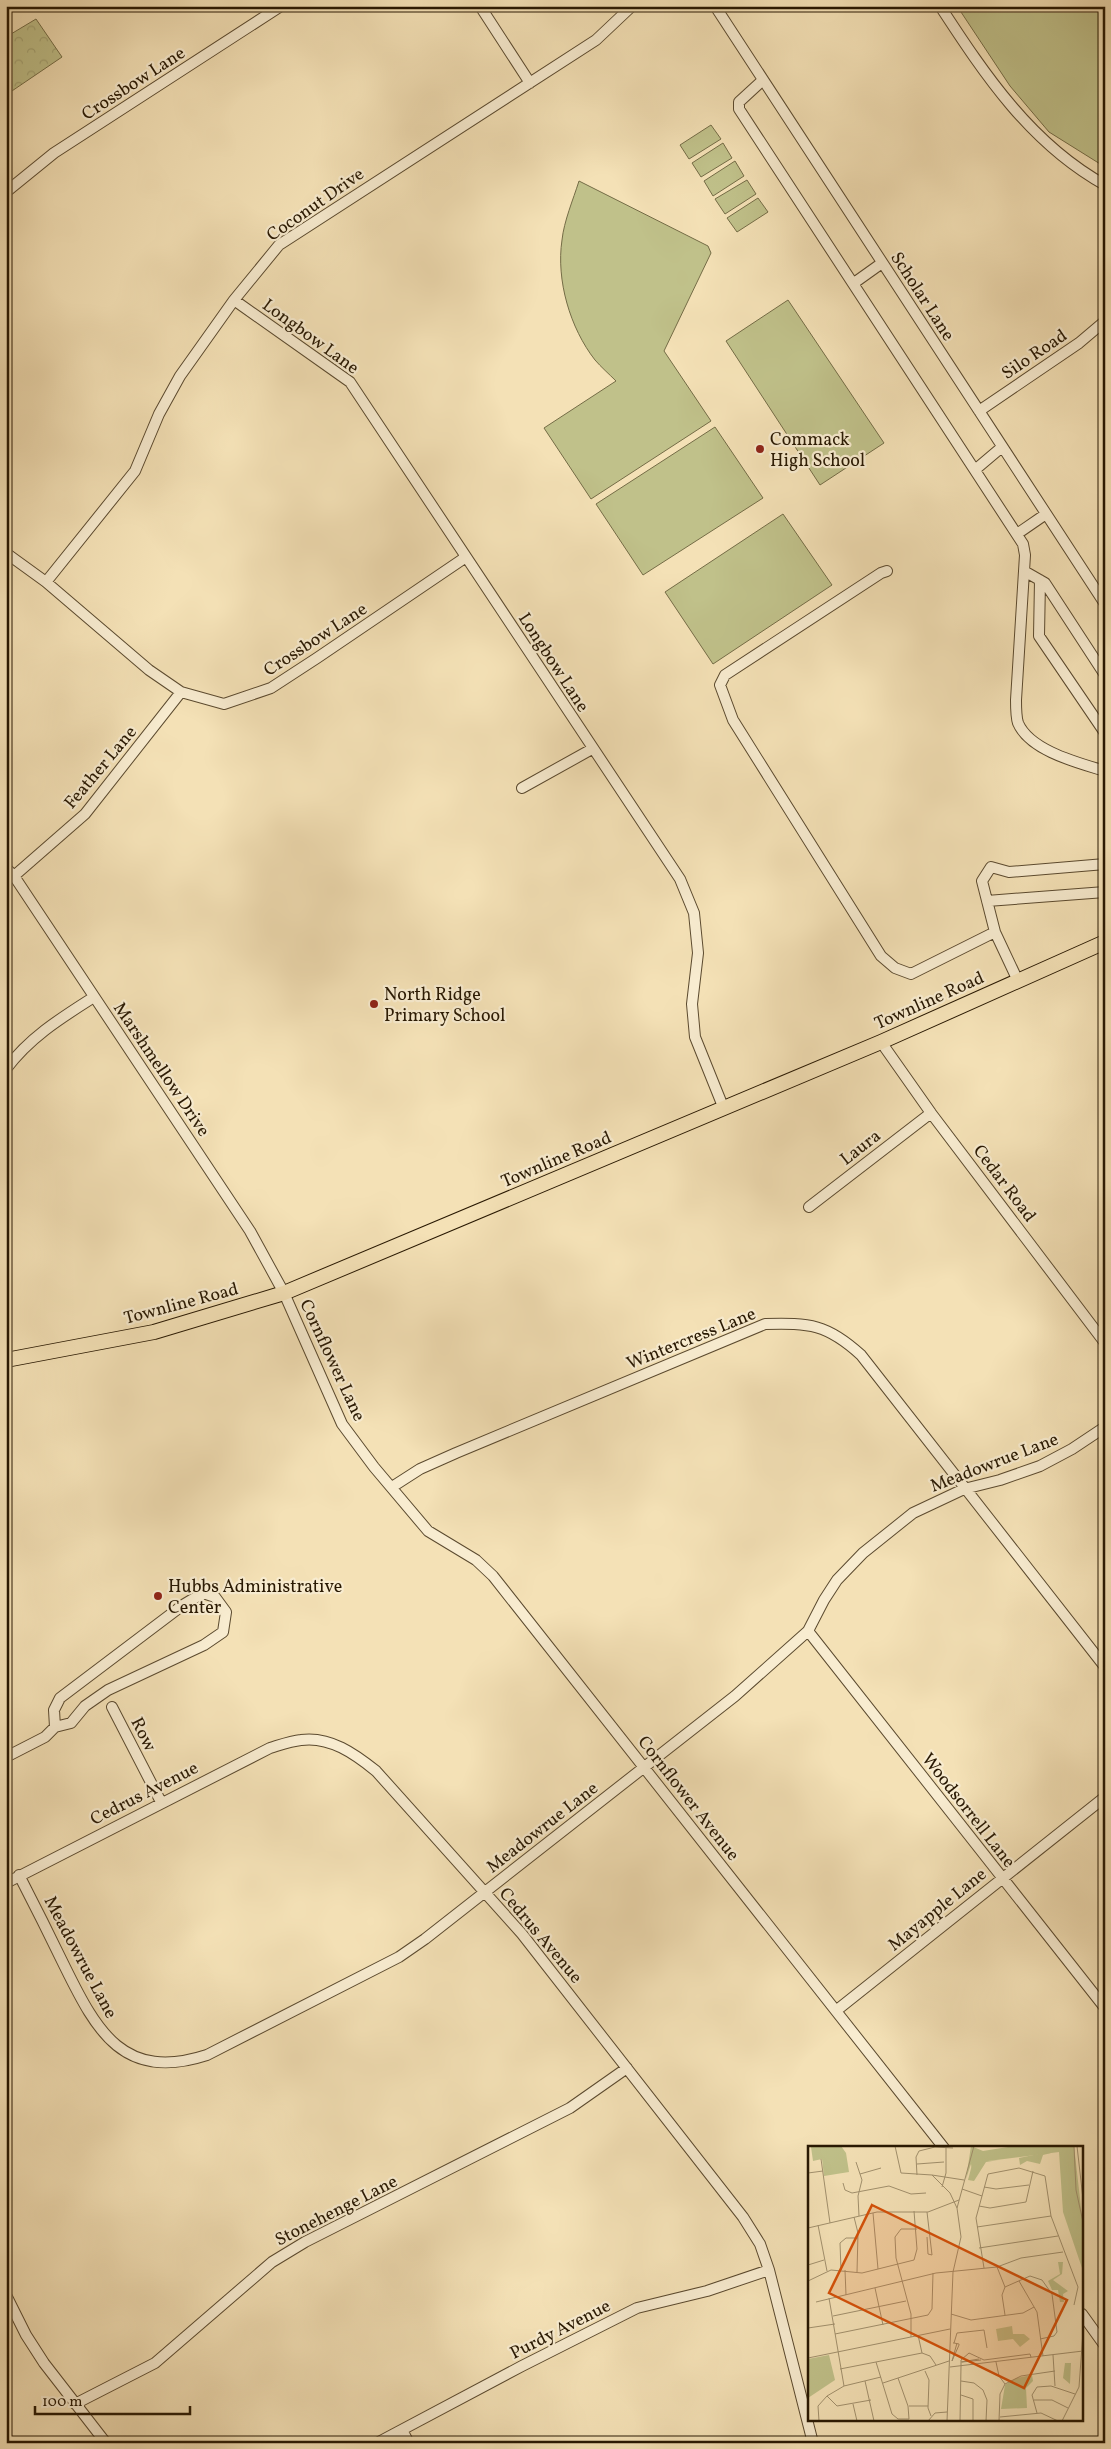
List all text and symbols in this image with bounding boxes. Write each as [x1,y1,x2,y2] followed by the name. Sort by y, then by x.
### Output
[77,41,190,127] street label: Crossbow Lane
[262,162,370,248] street label: Coconut Drive
[884,247,960,346] street label: Scholar Lane
[257,294,364,381] street label: Longbow Lane
[997,324,1073,386] street label: Silo Road
[770,428,865,474] place label: Commack High School
[754,443,766,455] marker: Commack High School
[259,597,372,683] street label: Crossbow Lane
[511,608,594,717] street label: Longbow Lane
[59,721,143,815] street label: Feather Lane
[871,966,988,1037] street label: Townline Road
[384,983,505,1029] place label: North Ridge Primary School
[106,998,215,1142] street label: Marshmellow Drive
[368,998,380,1010] marker: North Ridge Primary School
[835,1124,887,1172] street label: Laura
[498,1126,616,1195] street label: Townline Road
[966,1140,1041,1228] street label: Cedar Road
[121,1277,241,1332] street label: Townline Road
[292,1296,371,1426] street label: Cornflower Lane
[623,1302,760,1377] street label: Wintercress Lane
[927,1427,1062,1499] street label: Meadowrue Lane
[168,1575,342,1621] place label: Hubbs Administrative Center
[152,1590,164,1602] marker: Hubbs Administrative Center
[124,1713,162,1756] street label: Row
[631,1731,745,1867] street label: Cornflower Avenue
[915,1748,1021,1874] street label: Woodsorrell Lane
[86,1756,203,1832] street label: Cedrus Avenue
[482,1777,604,1880] street label: Meadowrue Lane
[883,1863,993,1958] street label: Mayapple Lane
[492,1883,587,1989] street label: Cedrus Avenue
[37,1892,123,2023] street label: Meadowrue Lane
[808,2146,1084,2422] inset map
[271,2170,402,2253] street label: Stonehenge Lane
[506,2294,615,2366] street label: Purdy Avenue
[35,2384,190,2416] scale bar
[42,2392,82,2413] text: 100 m

